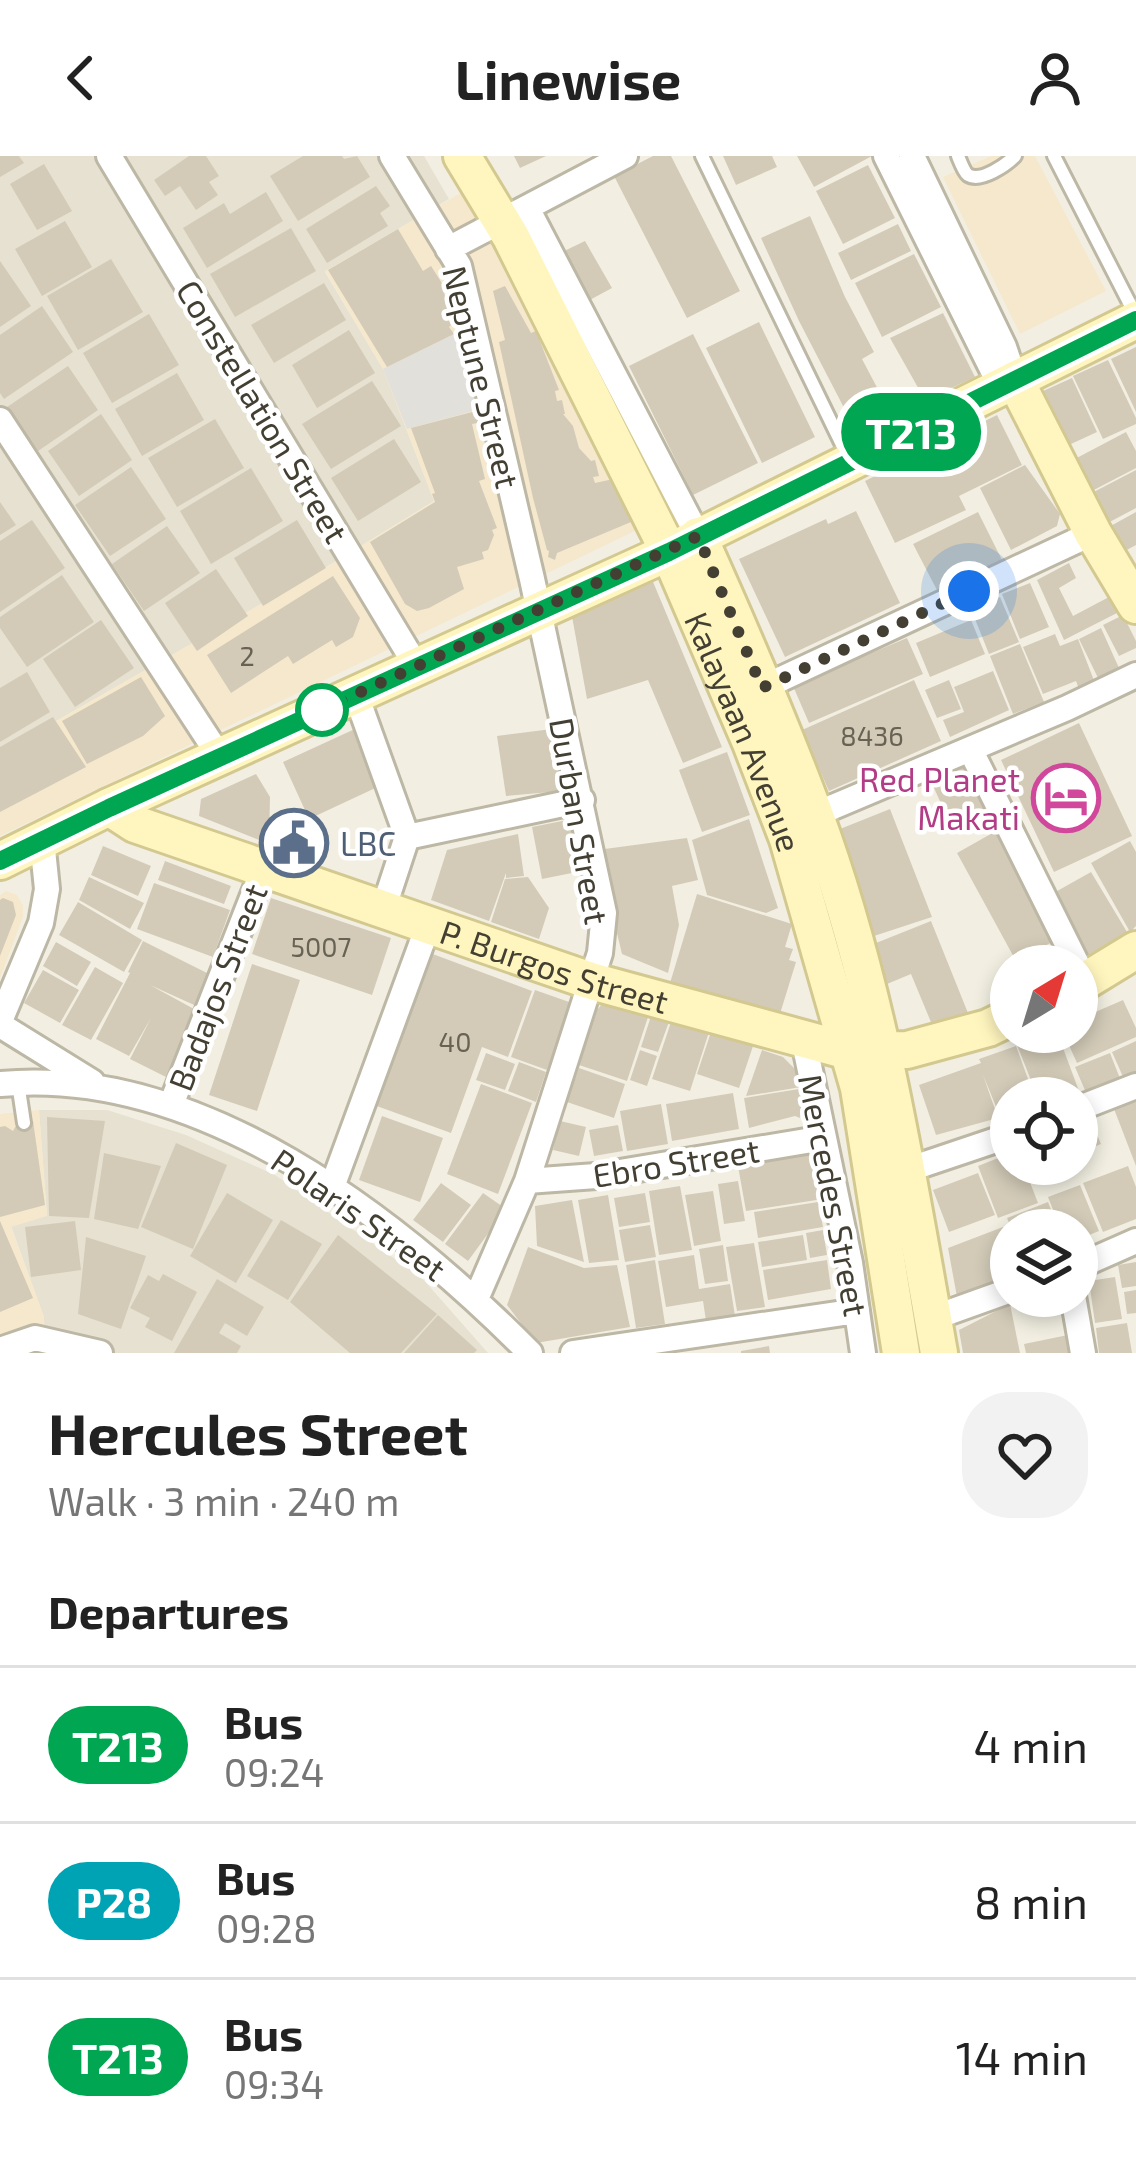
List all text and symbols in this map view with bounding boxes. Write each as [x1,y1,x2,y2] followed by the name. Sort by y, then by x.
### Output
[48,45,114,111] icon: back
[1022,45,1088,111] icon: person
[455,46,681,111] text: Linewise
[435,262,529,492] street label: Neptune Street
[169,272,357,550] street label: Constellation Street
[827,393,995,471] line badge: T213
[865,407,957,457] text: T213
[939,561,999,621] your location
[677,606,811,856] street label: Kalayaan Avenue
[239,639,255,671] house number: 2
[297,685,347,735] unlabelled marker
[542,715,618,927] street label: Durban Street
[840,719,904,751] house number: 8436
[859,759,1020,837] place label: Red Planet Makati
[1031,763,1101,833] hotel icon: Red Planet Makati
[259,808,329,878] public building icon: LBC
[340,823,396,863] place label: LBC
[159,878,275,1096] street label: Badajos Street
[435,911,673,1021] street label: P. Burgos Street
[291,930,351,962] house number: 5007
[990,945,1098,1053] north arrow
[990,945,1098,1317] map controls
[439,1025,471,1057] house number: 40
[791,1071,877,1319] street label: Mercedes Street
[990,1077,1098,1185] button: locate
[590,1129,762,1195] street label: Ebro Street
[264,1139,454,1289] street label: Polaris Street
[990,1209,1098,1317] button: layers
[962,1392,1088,1518] button: heart
[48,1398,468,1466] text: Hercules Street
[48,1477,399,1524] text: Walk · 3 min · 240 m
[48,1584,289,1638] text: Departures
[224,1694,303,1748] text: Bus
[974,1718,1088,1772] text: 4 min
[72,1720,164,1770] text: T213
[224,1748,325,1795] text: 09:24
[216,1850,295,1904] text: Bus
[974,1874,1088,1928] text: 8 min
[76,1876,152,1926] text: P28
[216,1904,317,1951] text: 09:28
[224,2006,303,2060] text: Bus
[956,2030,1088,2084] text: 14 min
[72,2032,164,2082] text: T213
[224,2060,324,2107] text: 09:34

